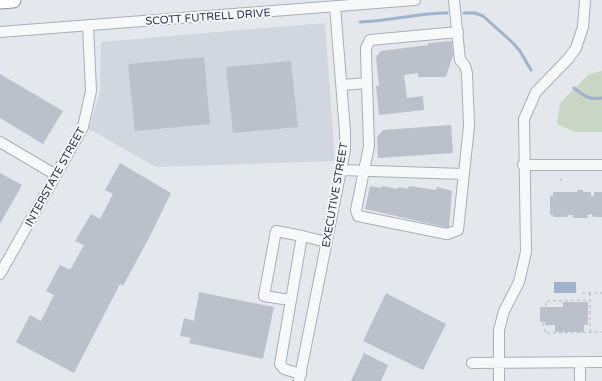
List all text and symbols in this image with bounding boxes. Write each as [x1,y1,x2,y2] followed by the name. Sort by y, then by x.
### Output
[145,6,271,28] street label: SCOTT FUTRELL DRIVE
[22,125,88,229] street label: INTERSTATE STREET
[319,141,351,248] street label: EXECUTIVE STREET

